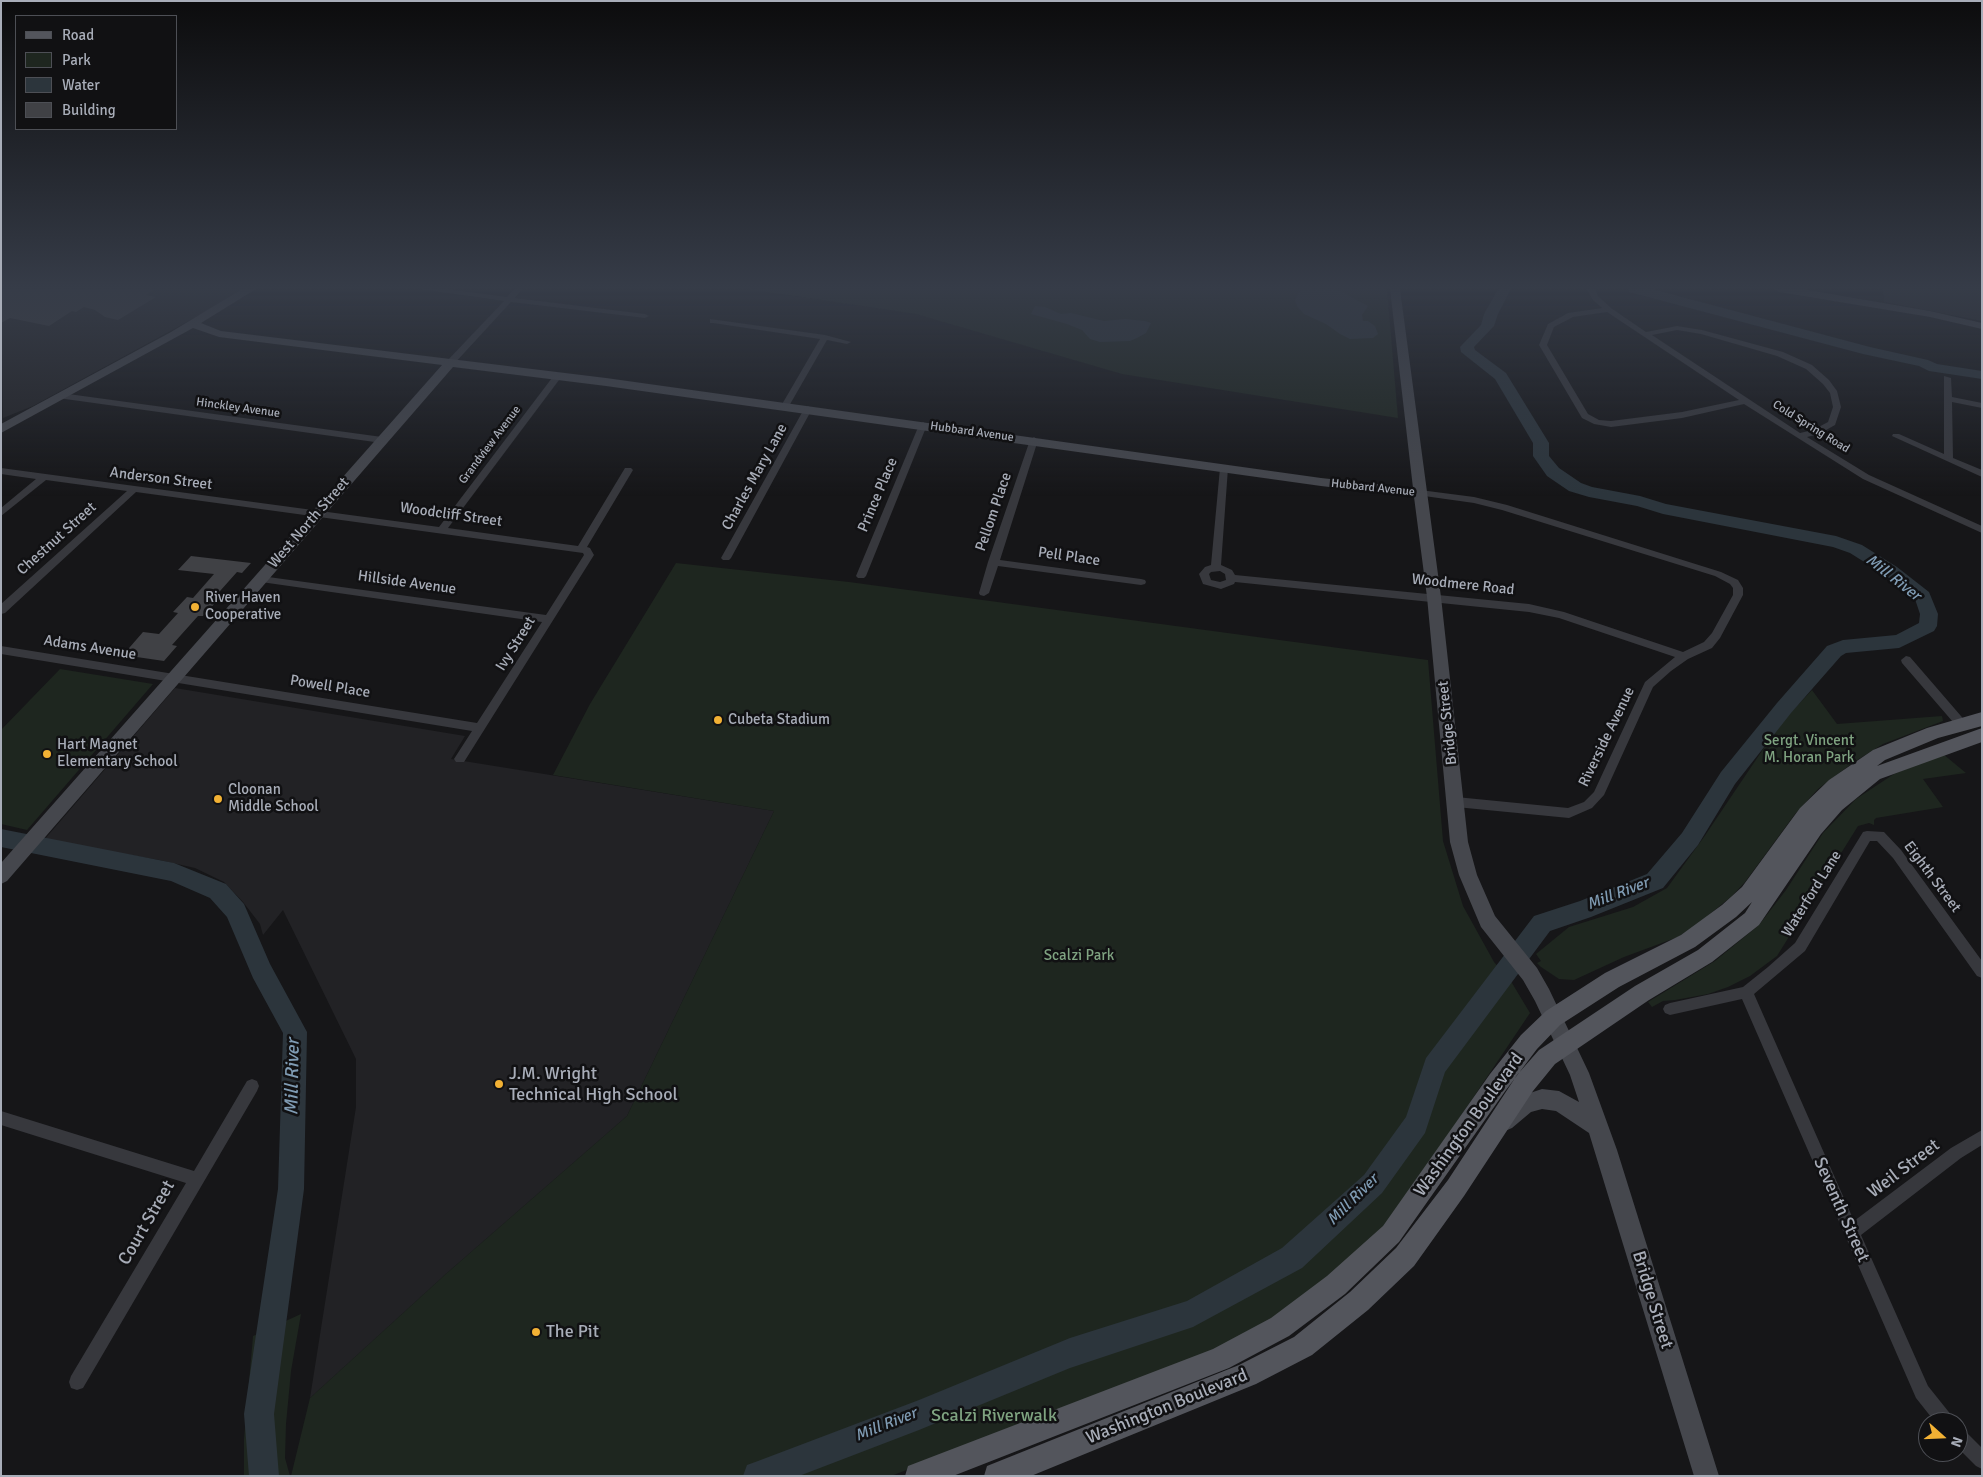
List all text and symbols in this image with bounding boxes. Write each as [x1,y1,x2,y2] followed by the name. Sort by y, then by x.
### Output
[15,15,178,130] legend
[62,26,94,44] text: Road
[62,51,91,69] text: Park
[62,76,100,94] text: Water
[62,101,116,119] text: Building
[195,395,281,421] street label: Hinckley Avenue
[1770,398,1852,456] street label: Cold Spring Road
[456,403,524,487] street label: Grandview Avenue
[929,419,1015,445] street label: Hubbard Avenue
[718,421,792,533] street label: Charles Mary Lane
[854,455,902,535] street label: Prince Place
[109,464,213,494] street label: Anderson Street
[972,470,1016,554] street label: Pellom Place
[265,474,353,572] street label: West North Street
[1330,476,1416,500] street label: Hubbard Avenue
[14,499,100,579] street label: Chestnut Street
[399,499,503,531] street label: Woodcliff Street
[1037,544,1101,570] street label: Pell Place
[1862,551,1924,605] water label: Mill River
[357,567,457,599] street label: Hillside Avenue
[1411,571,1515,599] street label: Woodmere Road
[205,589,281,624] place label: River Haven Cooperative
[189,601,201,613] marker: River Haven Cooperative
[492,614,540,674] street label: Ivy Street
[42,632,138,664] street label: Adams Avenue
[289,672,371,702] street label: Powell Place
[1435,680,1461,766] street label: Bridge Street
[1575,684,1639,790] street label: Riverside Avenue
[728,711,830,729] place label: Cubeta Stadium
[712,714,724,726] marker: Cubeta Stadium
[1764,732,1854,767] park label: Sergt. Vincent M. Horan Park
[57,736,178,771] place label: Hart Magnet Elementary School
[41,748,53,760] marker: Hart Magnet Elementary School
[228,781,319,816] place label: Cloonan Middle School
[212,793,224,805] marker: Cloonan Middle School
[1899,838,1965,916] street label: Eighth Street
[1778,847,1846,941] street label: Waterford Lane
[1584,873,1652,915] water label: Mill River
[1044,947,1114,965] park label: Scalzi Park
[281,1038,305,1116] water label: Mill River
[1410,1049,1528,1201] street label: Washington Boulevard
[509,1063,678,1106] place label: J.M. Wright Technical High School
[493,1078,505,1090] marker: J.M. Wright Technical High School
[1864,1135,1944,1203] street label: Weil Street
[1808,1154,1874,1266] street label: Seventh Street
[1323,1170,1383,1230] water label: Mill River
[114,1177,180,1269] street label: Court Street
[1627,1248,1677,1352] street label: Bridge Street
[546,1321,599,1343] place label: The Pit
[530,1326,542,1338] marker: The Pit
[1083,1365,1251,1449] street label: Washington Boulevard
[852,1404,920,1446] water label: Mill River
[931,1405,1057,1427] park label: Scalzi Riverwalk
[1918,1412,1968,1462] north arrow
[1947,1434,1966,1449] text: N

